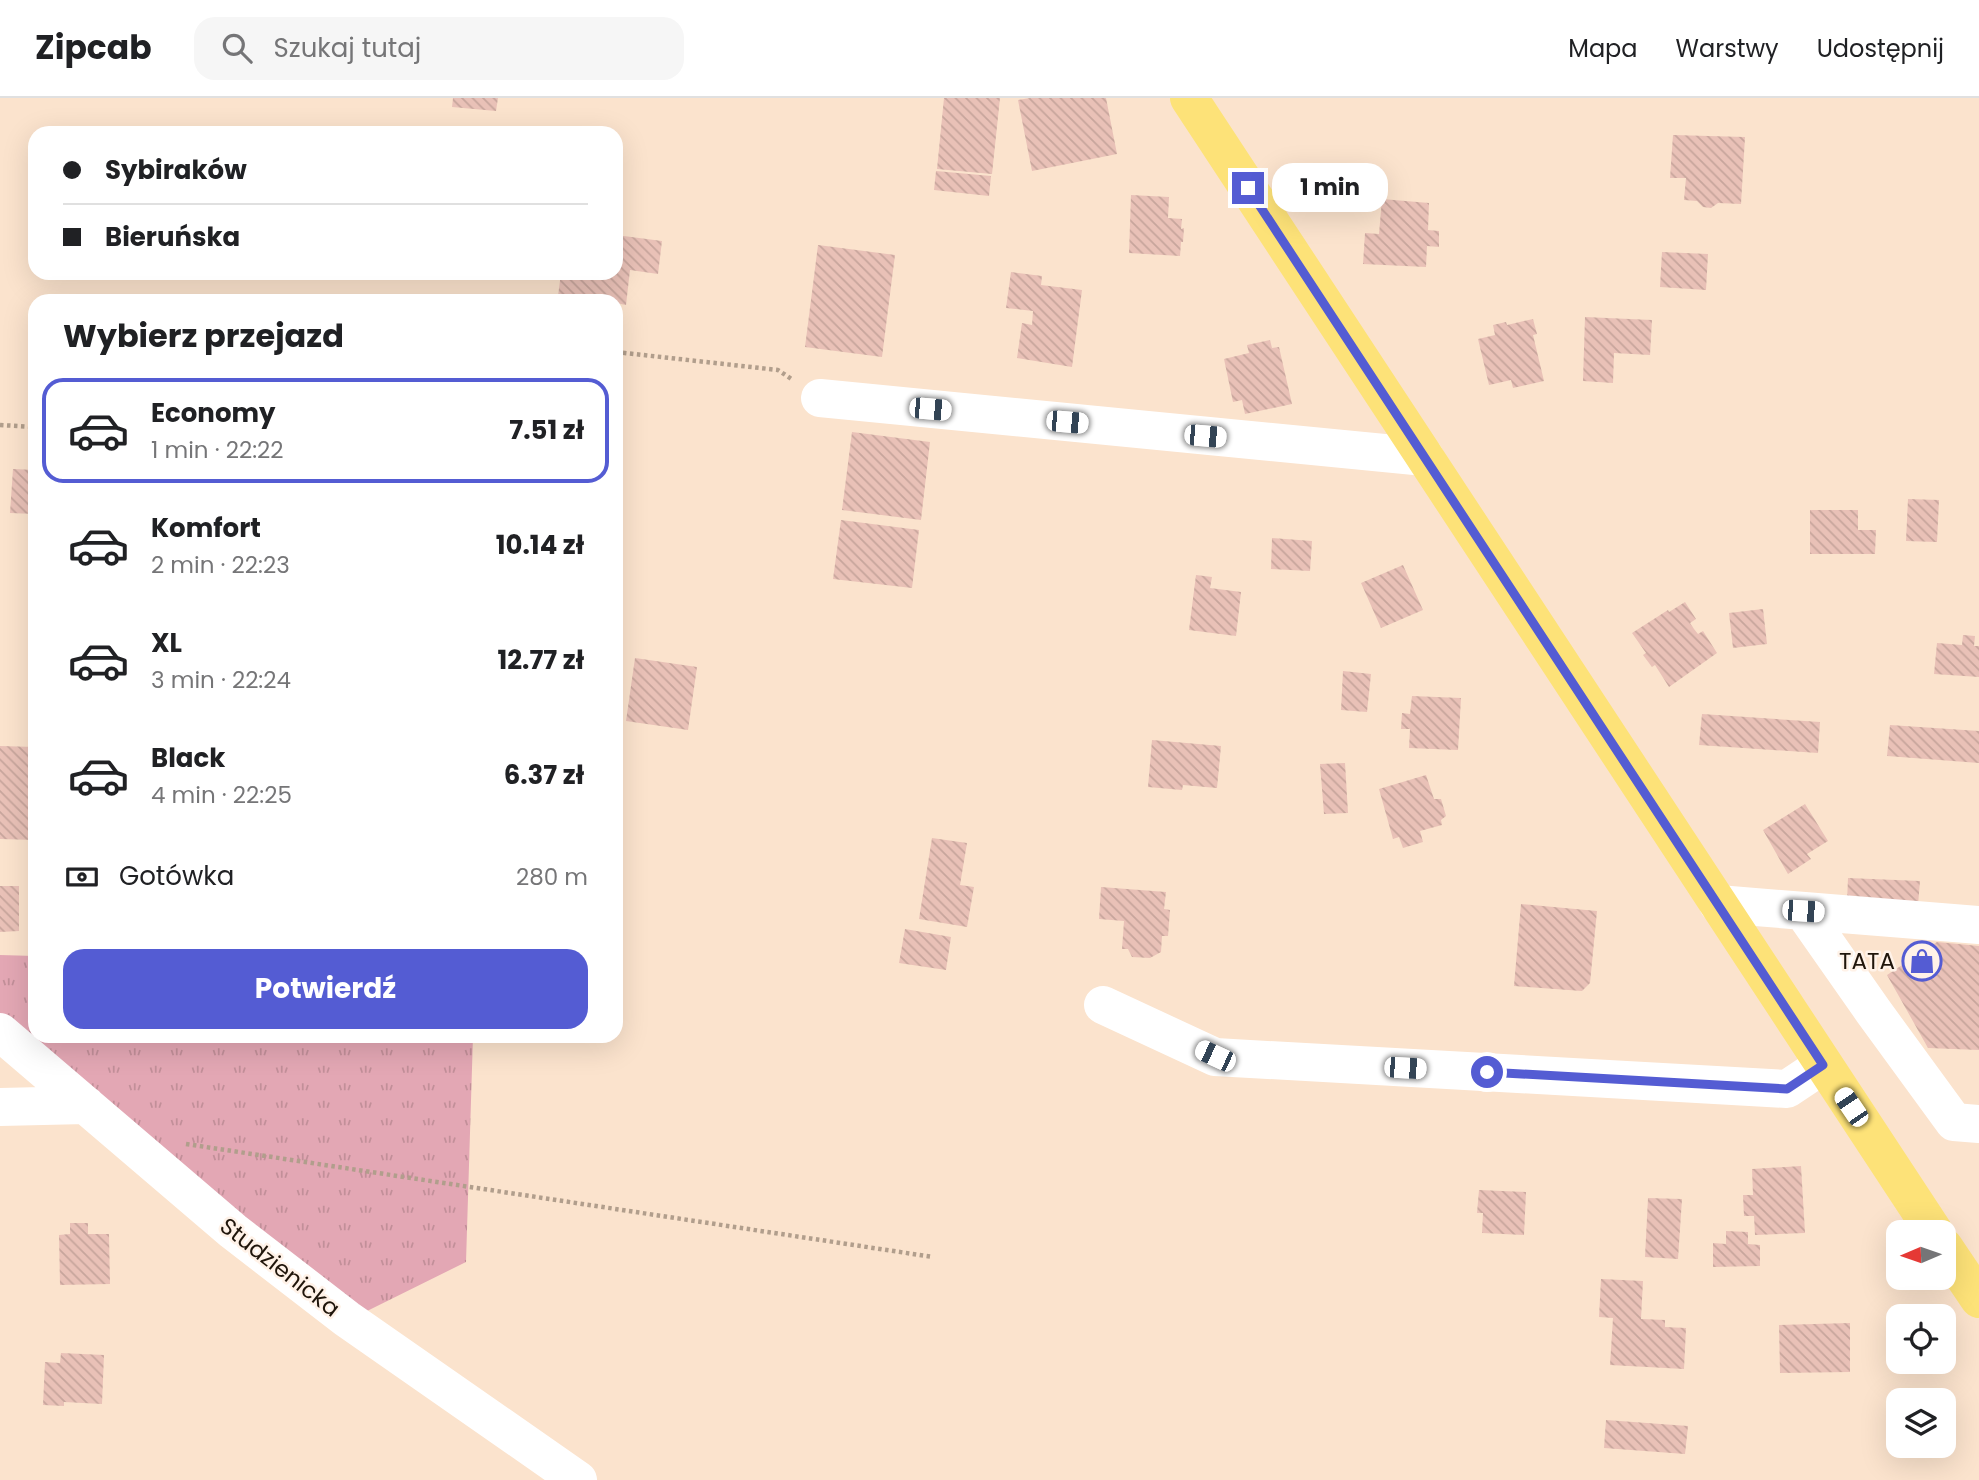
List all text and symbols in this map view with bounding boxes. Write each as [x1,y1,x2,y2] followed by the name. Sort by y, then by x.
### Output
[194,17,684,80] search box
[35,24,152,71] text: Zipcab
[218,29,256,67] icon: search
[274,30,421,66] text: Szukaj tutaj
[1568,32,1638,65] text: Mapa
[1676,32,1779,65] text: Warstwy
[1817,32,1944,65] text: Udostępnij
[105,152,247,188] text: Sybiraków
[1272,164,1388,212] callout: 1 min
[1300,171,1360,203] text: 1 min
[1232,172,1264,204] route end
[105,219,240,255] text: Bieruńska
[63,313,344,358] text: Wybierz przejazd
[151,395,275,431] text: Economy
[909,397,952,421] car
[67,399,130,462] icon: car
[1046,410,1089,434] car
[509,412,584,448] text: 7.51 zł
[1184,424,1227,448] car
[151,434,284,466] text: 1 min · 22:22
[151,510,261,546] text: Komfort
[67,514,130,577] icon: car
[496,527,584,563] text: 10.14 zł
[151,549,290,581] text: 2 min · 22:23
[151,625,182,661] text: XL
[67,629,130,692] icon: car
[497,642,584,678] text: 12.77 zł
[151,664,291,696] text: 3 min · 22:24
[151,740,225,776] text: Black
[67,744,130,807] icon: car
[504,757,584,793] text: 6.37 zł
[151,779,292,811] text: 4 min · 22:25
[63,858,101,896] icon: cash
[119,858,234,894] text: Gotówka
[516,861,588,893] text: 280 m
[1782,899,1825,923] car
[1901,940,1943,982] shop icon: TATA
[1839,945,1895,977] place label: TATA
[63,949,588,1029] button: Potwierdź
[1192,1038,1239,1074] car
[1384,1056,1427,1080] car
[1471,1056,1503,1088] route start
[1831,1084,1872,1130] car
[213,1210,347,1324] street label: Studzienicka
[1886,1220,1956,1290] north arrow
[1886,1220,1956,1458] map controls
[1886,1304,1956,1374] button: locate
[1886,1388,1956,1458] button: layers

